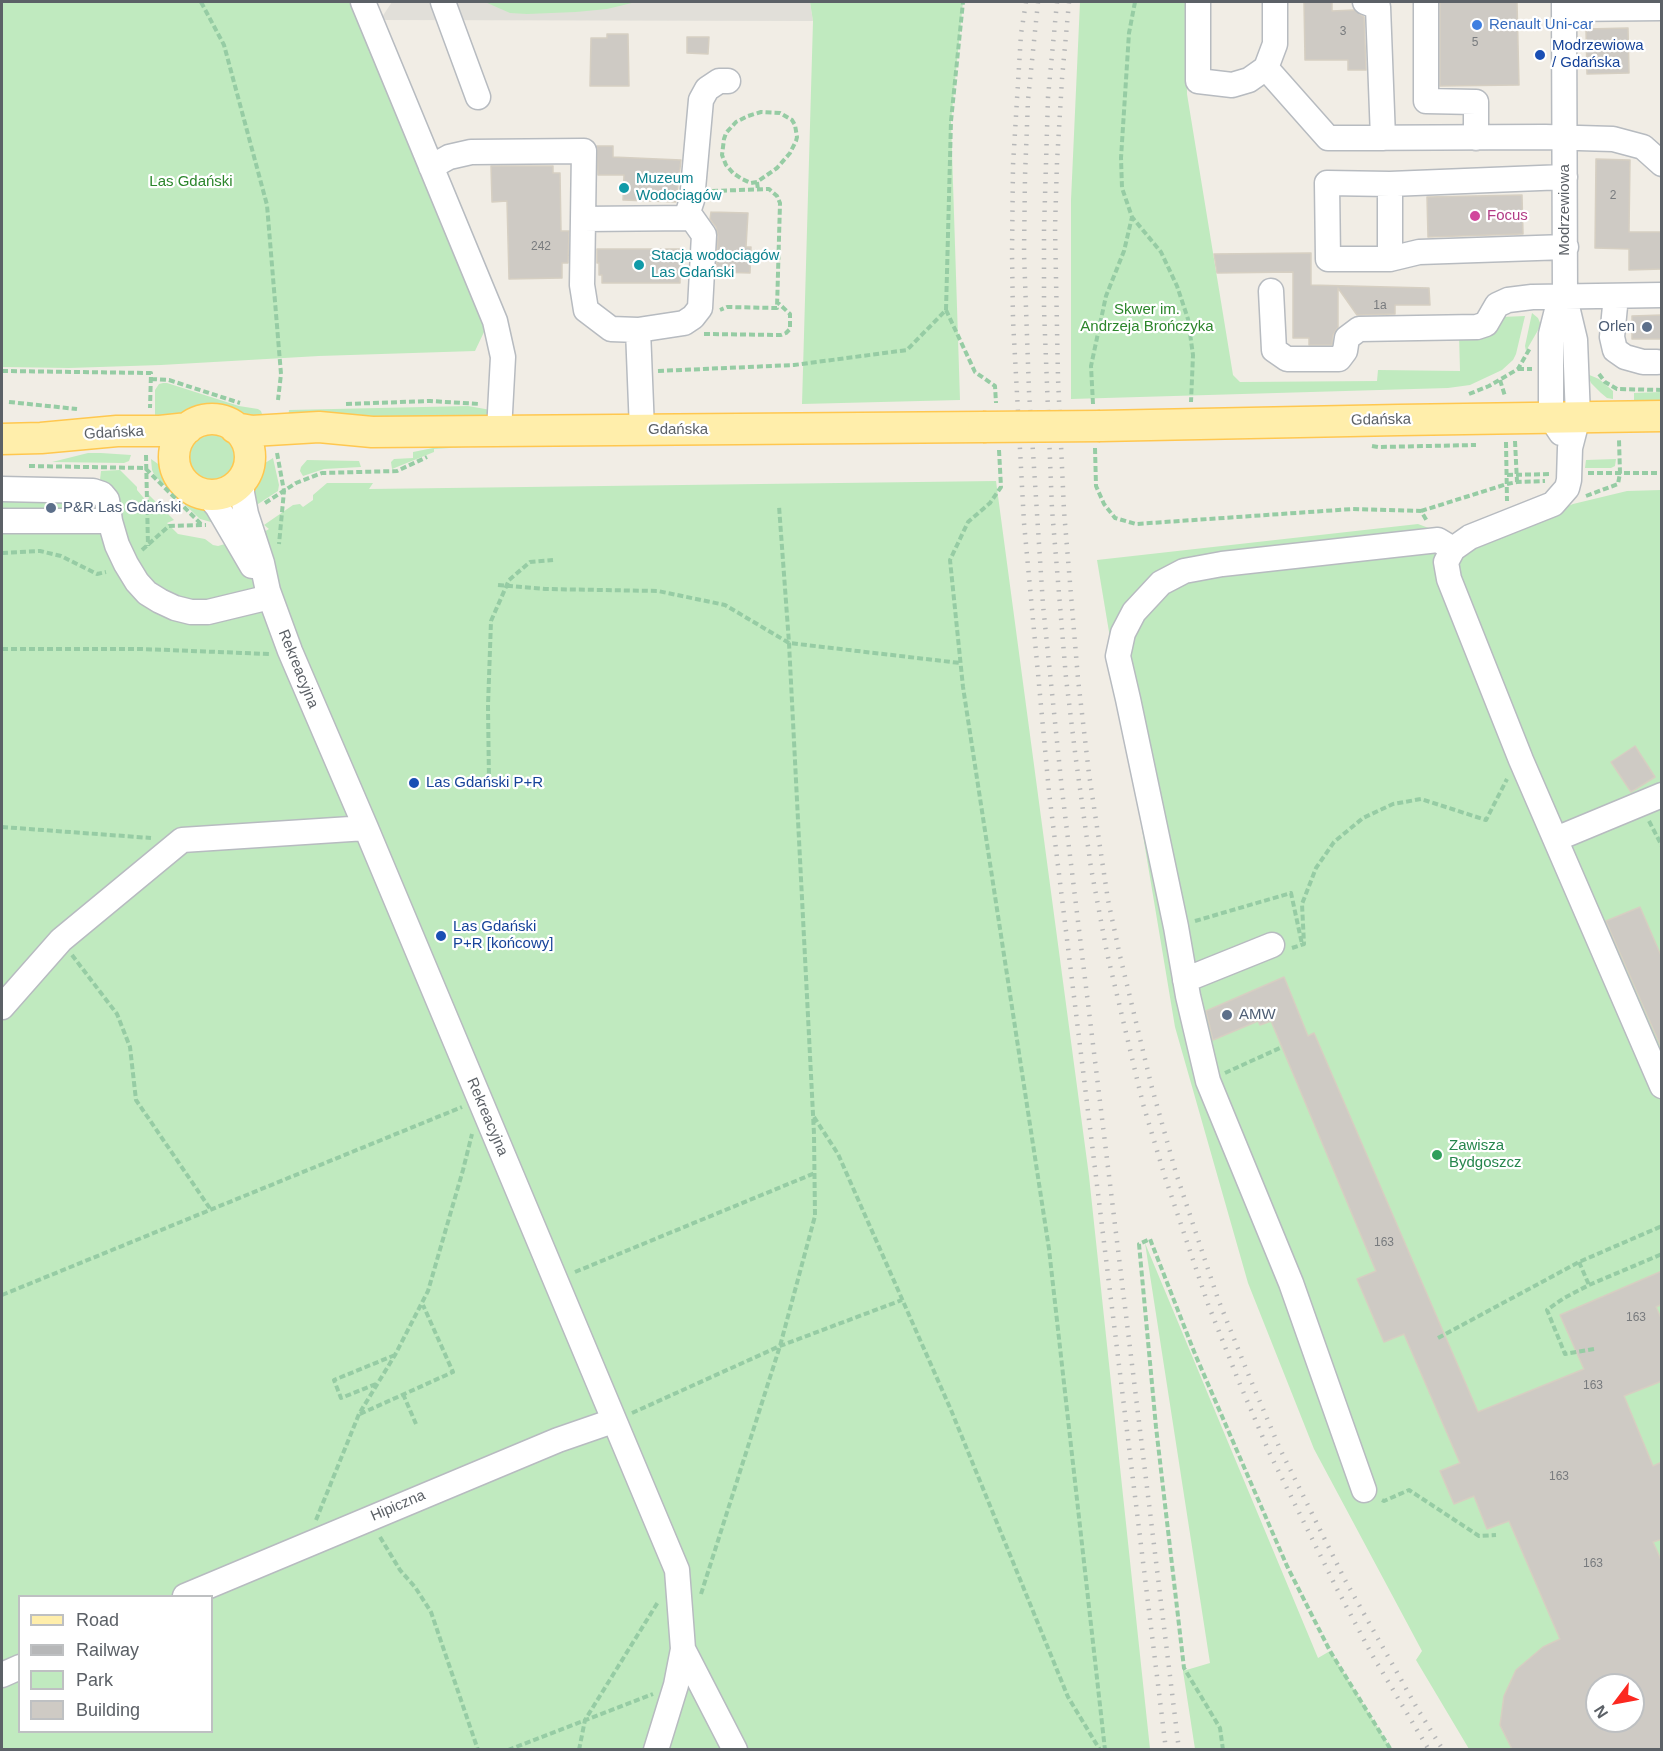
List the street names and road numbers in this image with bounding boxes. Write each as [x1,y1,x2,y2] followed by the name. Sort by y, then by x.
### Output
[1556,164,1574,256] street label: Modrzewiowa
[1351,410,1411,430] street label: Gdańska
[648,421,708,439] street label: Gdańska
[84,422,144,444] street label: Gdańska
[274,627,322,711] street label: Rekreacyjna
[462,1075,512,1159] street label: Rekreacyjna
[368,1486,428,1526] street label: Hipiczna

